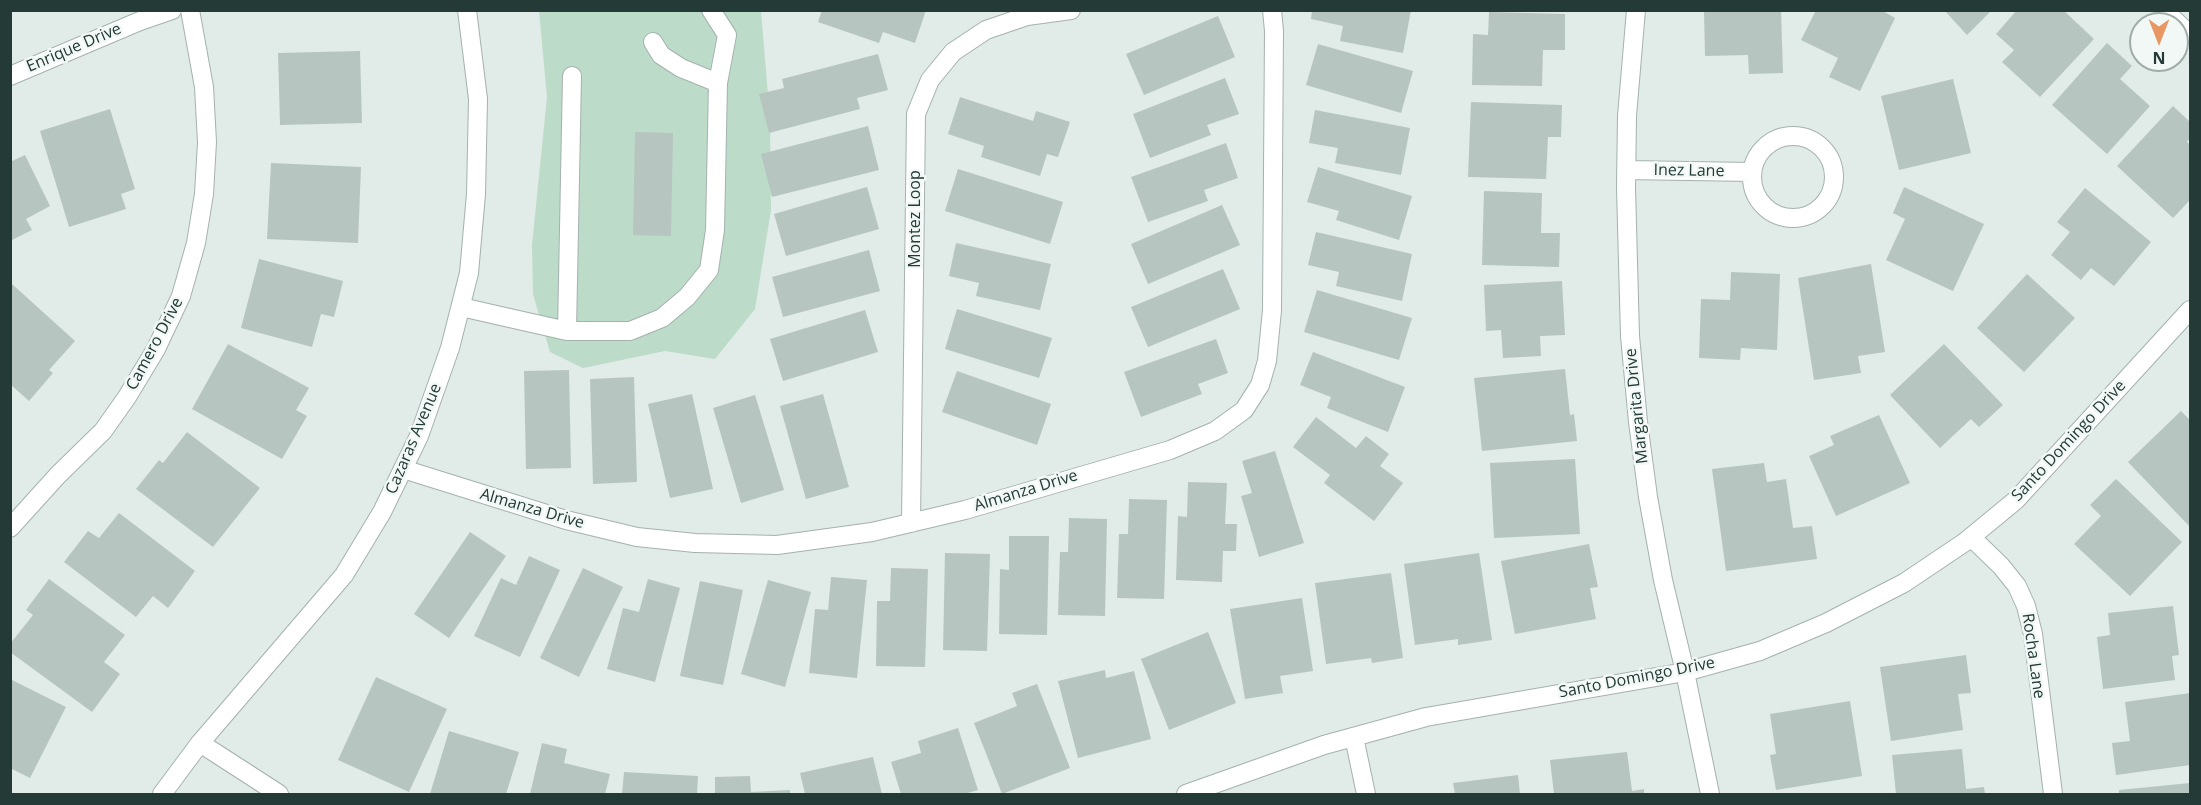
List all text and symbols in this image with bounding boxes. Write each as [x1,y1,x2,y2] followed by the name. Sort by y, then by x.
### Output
[2129,12,2189,72] north arrow
[24,19,124,77] street label: Enrique Drive
[2153,47,2166,69] text: N
[1653,161,1725,181] street label: Inez Lane
[905,170,925,268] street label: Montez Loop
[123,294,187,394] street label: Camero Drive
[1621,347,1653,465] street label: Margarita Drive
[2008,376,2130,506] street label: Santo Domingo Drive
[382,381,446,497] street label: Cazaras Avenue
[972,466,1080,516] street label: Almanza Drive
[478,485,586,533] street label: Almanza Drive
[2018,612,2048,700] street label: Rocha Lane
[1557,653,1717,703] street label: Santo Domingo Drive

